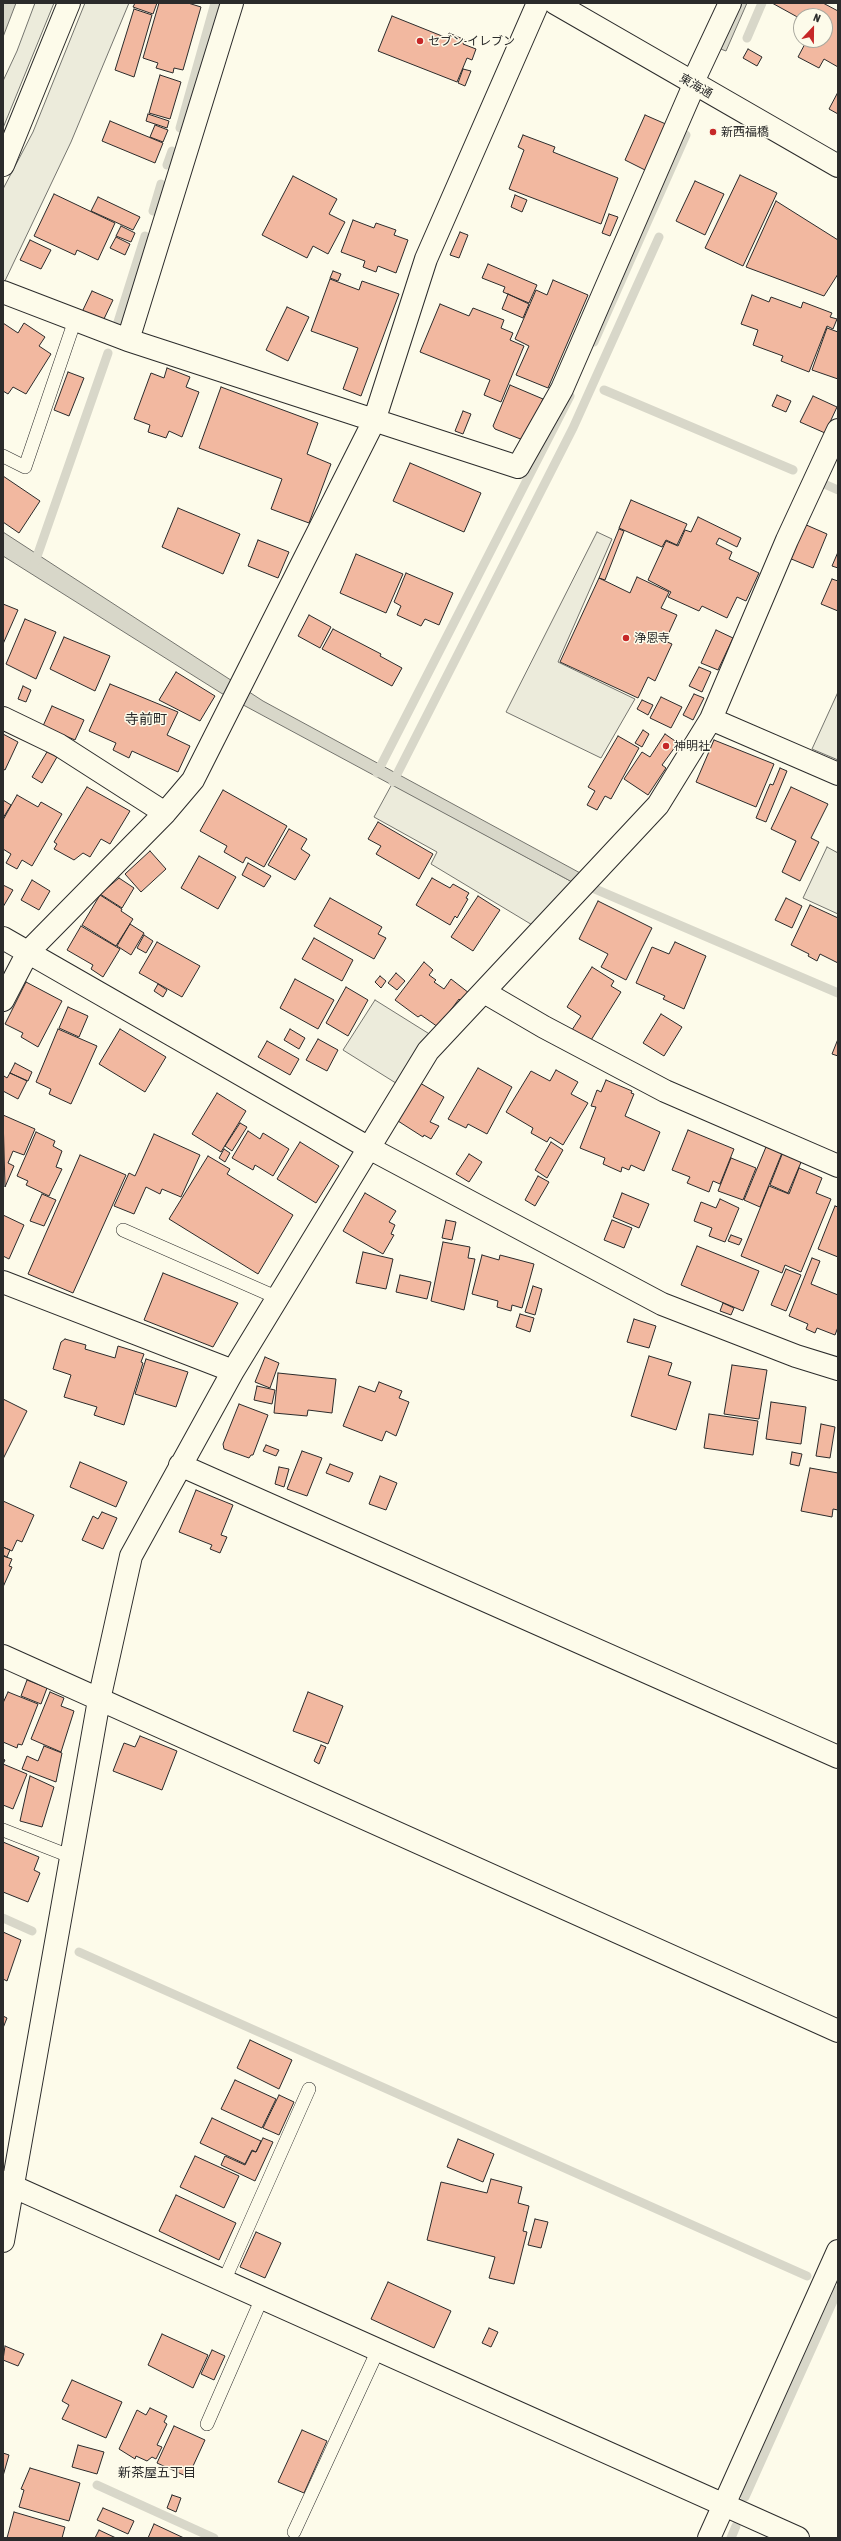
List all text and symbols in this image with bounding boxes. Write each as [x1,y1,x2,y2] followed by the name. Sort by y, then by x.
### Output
[793,8,833,48] north arrow
[812,11,822,25] text: N
[428,34,515,48] place label: セブン-イレブン
[415,36,425,46] marker: セブン-イレブン
[677,71,715,101] street label: 東海通
[721,125,769,139] place label: 新西福橋
[708,127,718,137] marker: 新西福橋
[634,631,670,645] place label: 浄恩寺
[621,633,631,643] marker: 浄恩寺
[125,712,167,728] district label: 寺前町
[674,739,710,753] place label: 神明社
[661,741,671,751] marker: 神明社
[118,2465,196,2481] district label: 新茶屋五丁目

